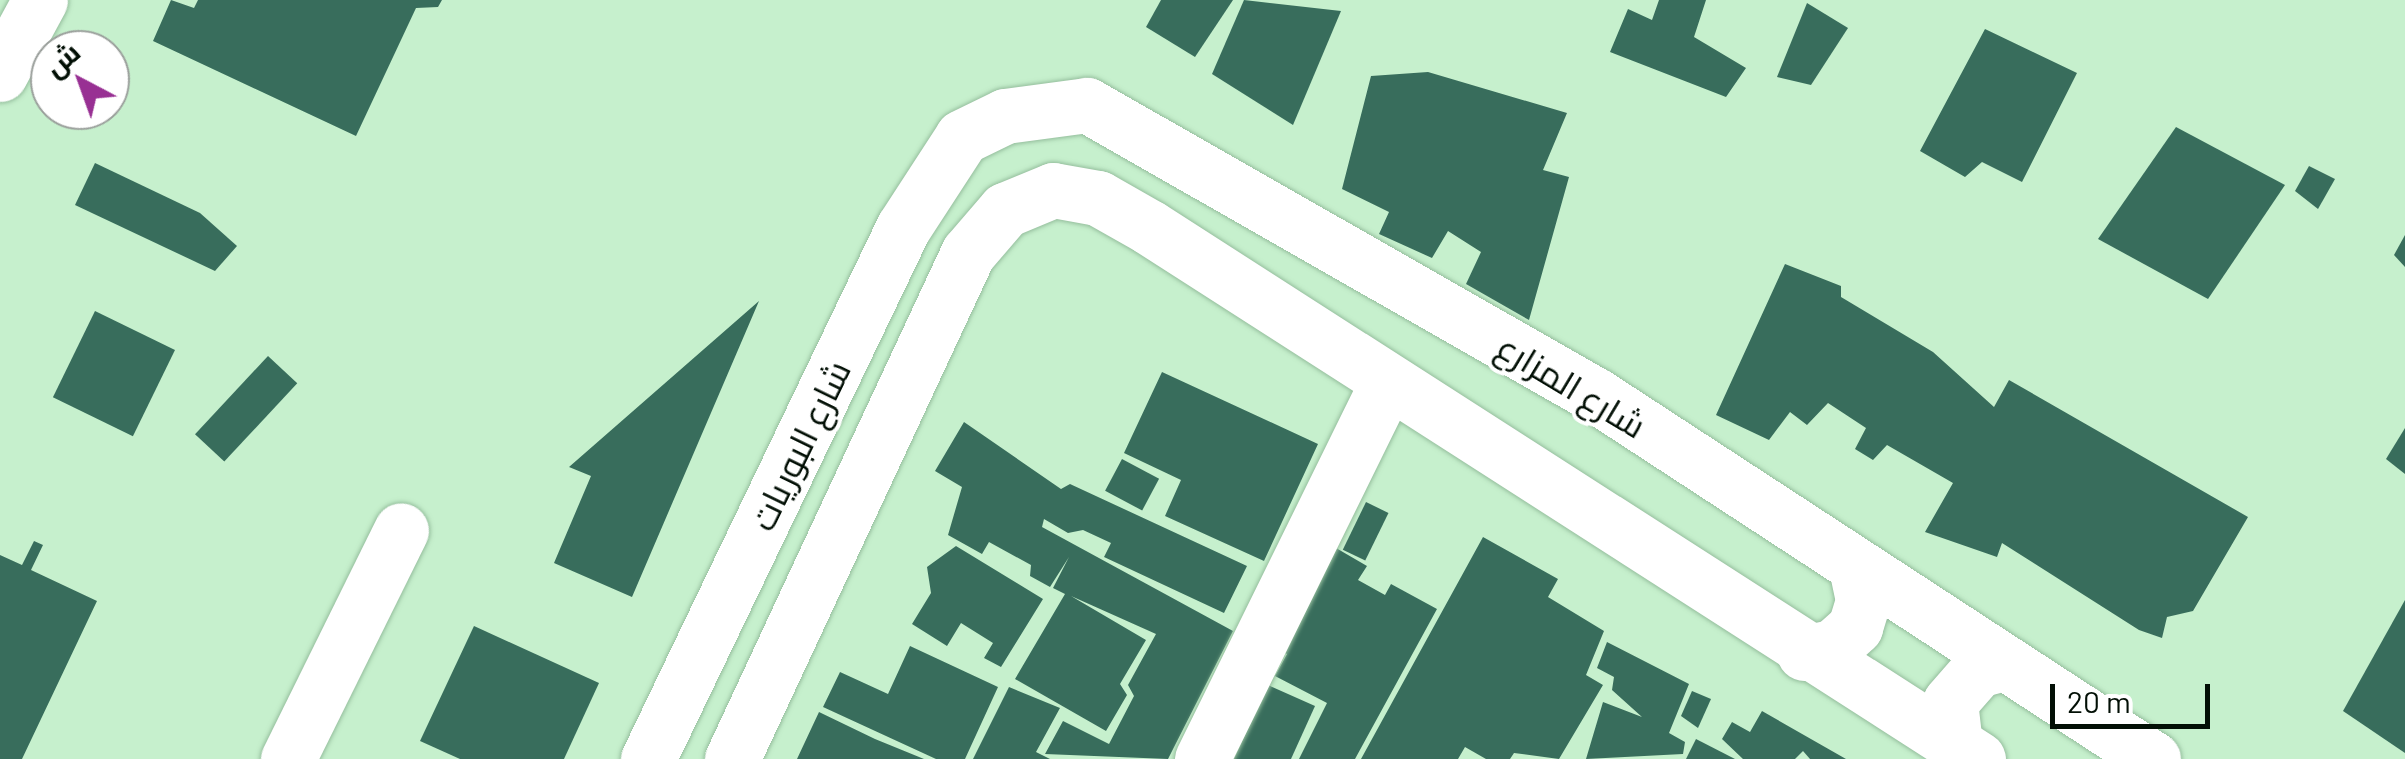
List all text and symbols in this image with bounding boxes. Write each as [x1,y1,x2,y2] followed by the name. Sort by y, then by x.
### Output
[30,30,130,130] north arrow
[37,34,86,83] text: ش
[1490,324,1654,446] street label: شارع المزارع
[740,353,858,537] street label: شارع البوريات
[2055,664,2215,726] scale bar
[2067,683,2131,719] text: 20 m

